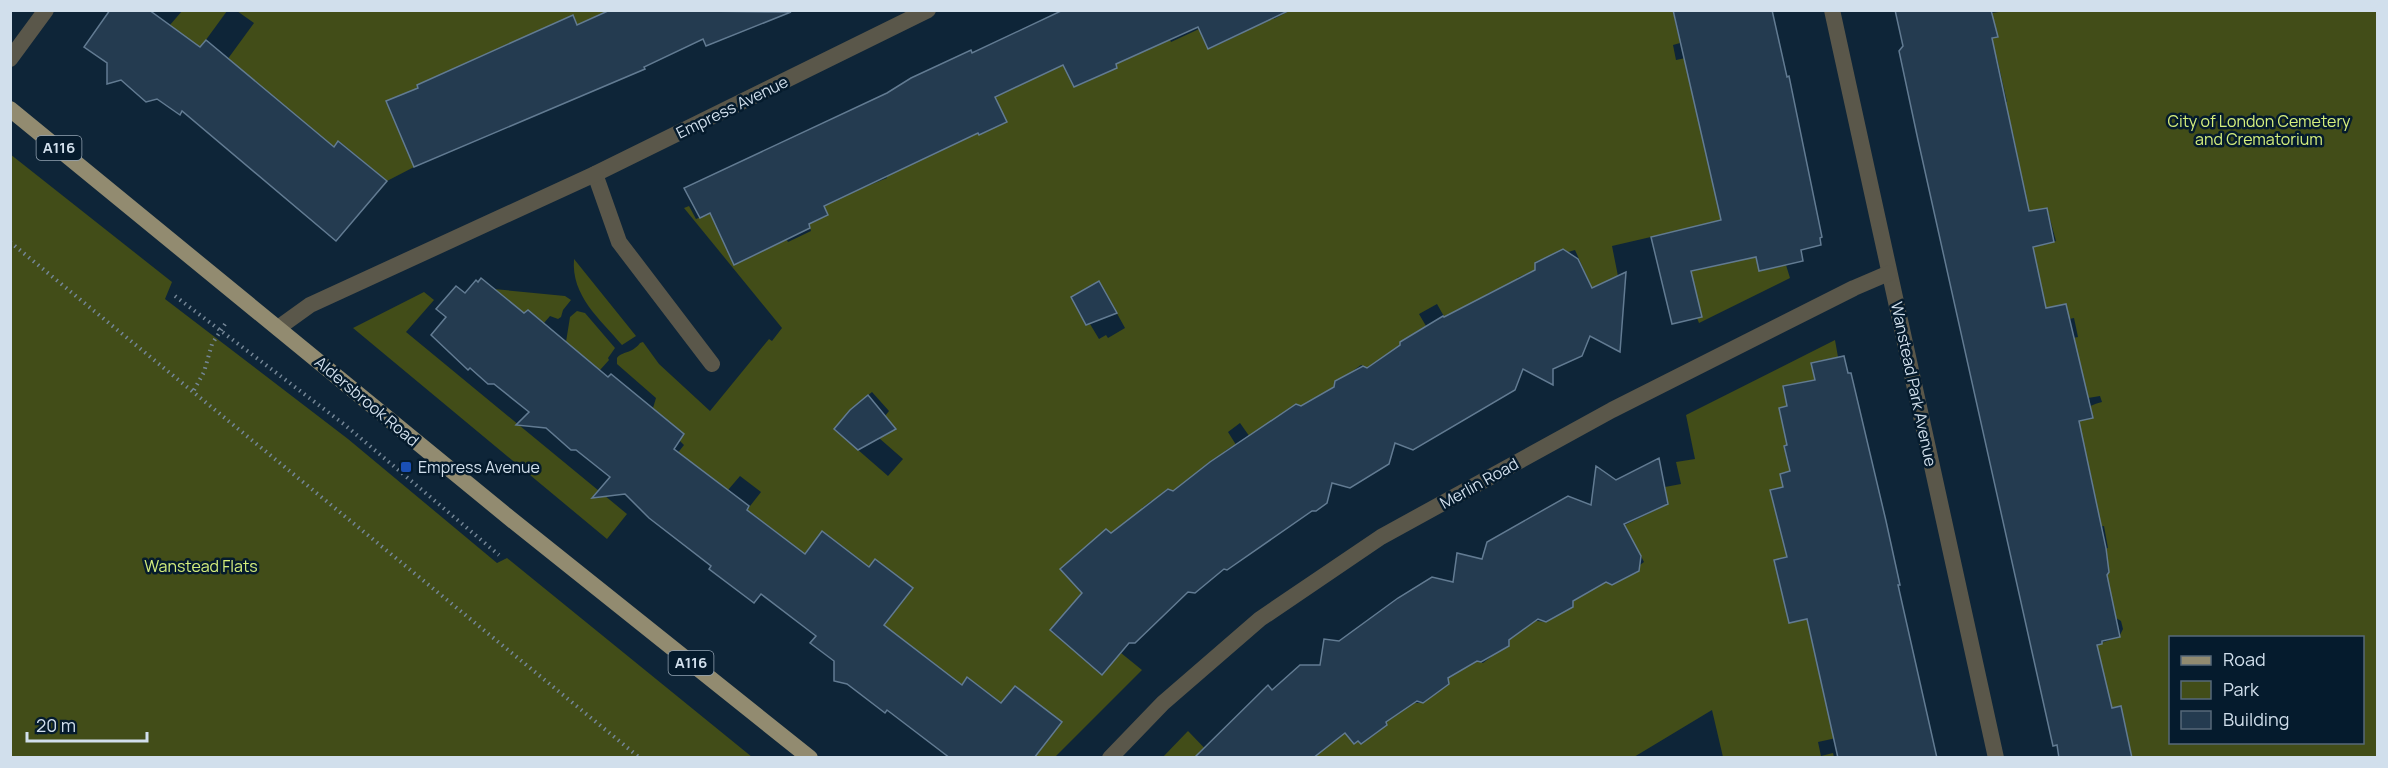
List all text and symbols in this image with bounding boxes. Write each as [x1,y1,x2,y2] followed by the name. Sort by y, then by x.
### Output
[672,70,792,144] street label: Empress Avenue
[2167,110,2351,150] park label: City of London Cemetery and Crematorium
[36,136,82,160] road number: A116
[1886,300,1942,468] street label: Wanstead Park Avenue
[310,351,424,451] street label: Aldersbrook Road
[1436,452,1522,514] street label: Merlin Road
[418,456,540,478] place label: Empress Avenue
[399,460,413,474] marker: Empress Avenue
[144,555,258,577] park label: Wanstead Flats
[2169,636,2364,744] legend
[2223,647,2266,671] text: Road
[668,651,714,675] road number: A116
[2223,677,2260,701] text: Park
[27,705,147,743] scale bar
[2223,707,2289,731] text: Building
[36,713,76,737] text: 20 m

